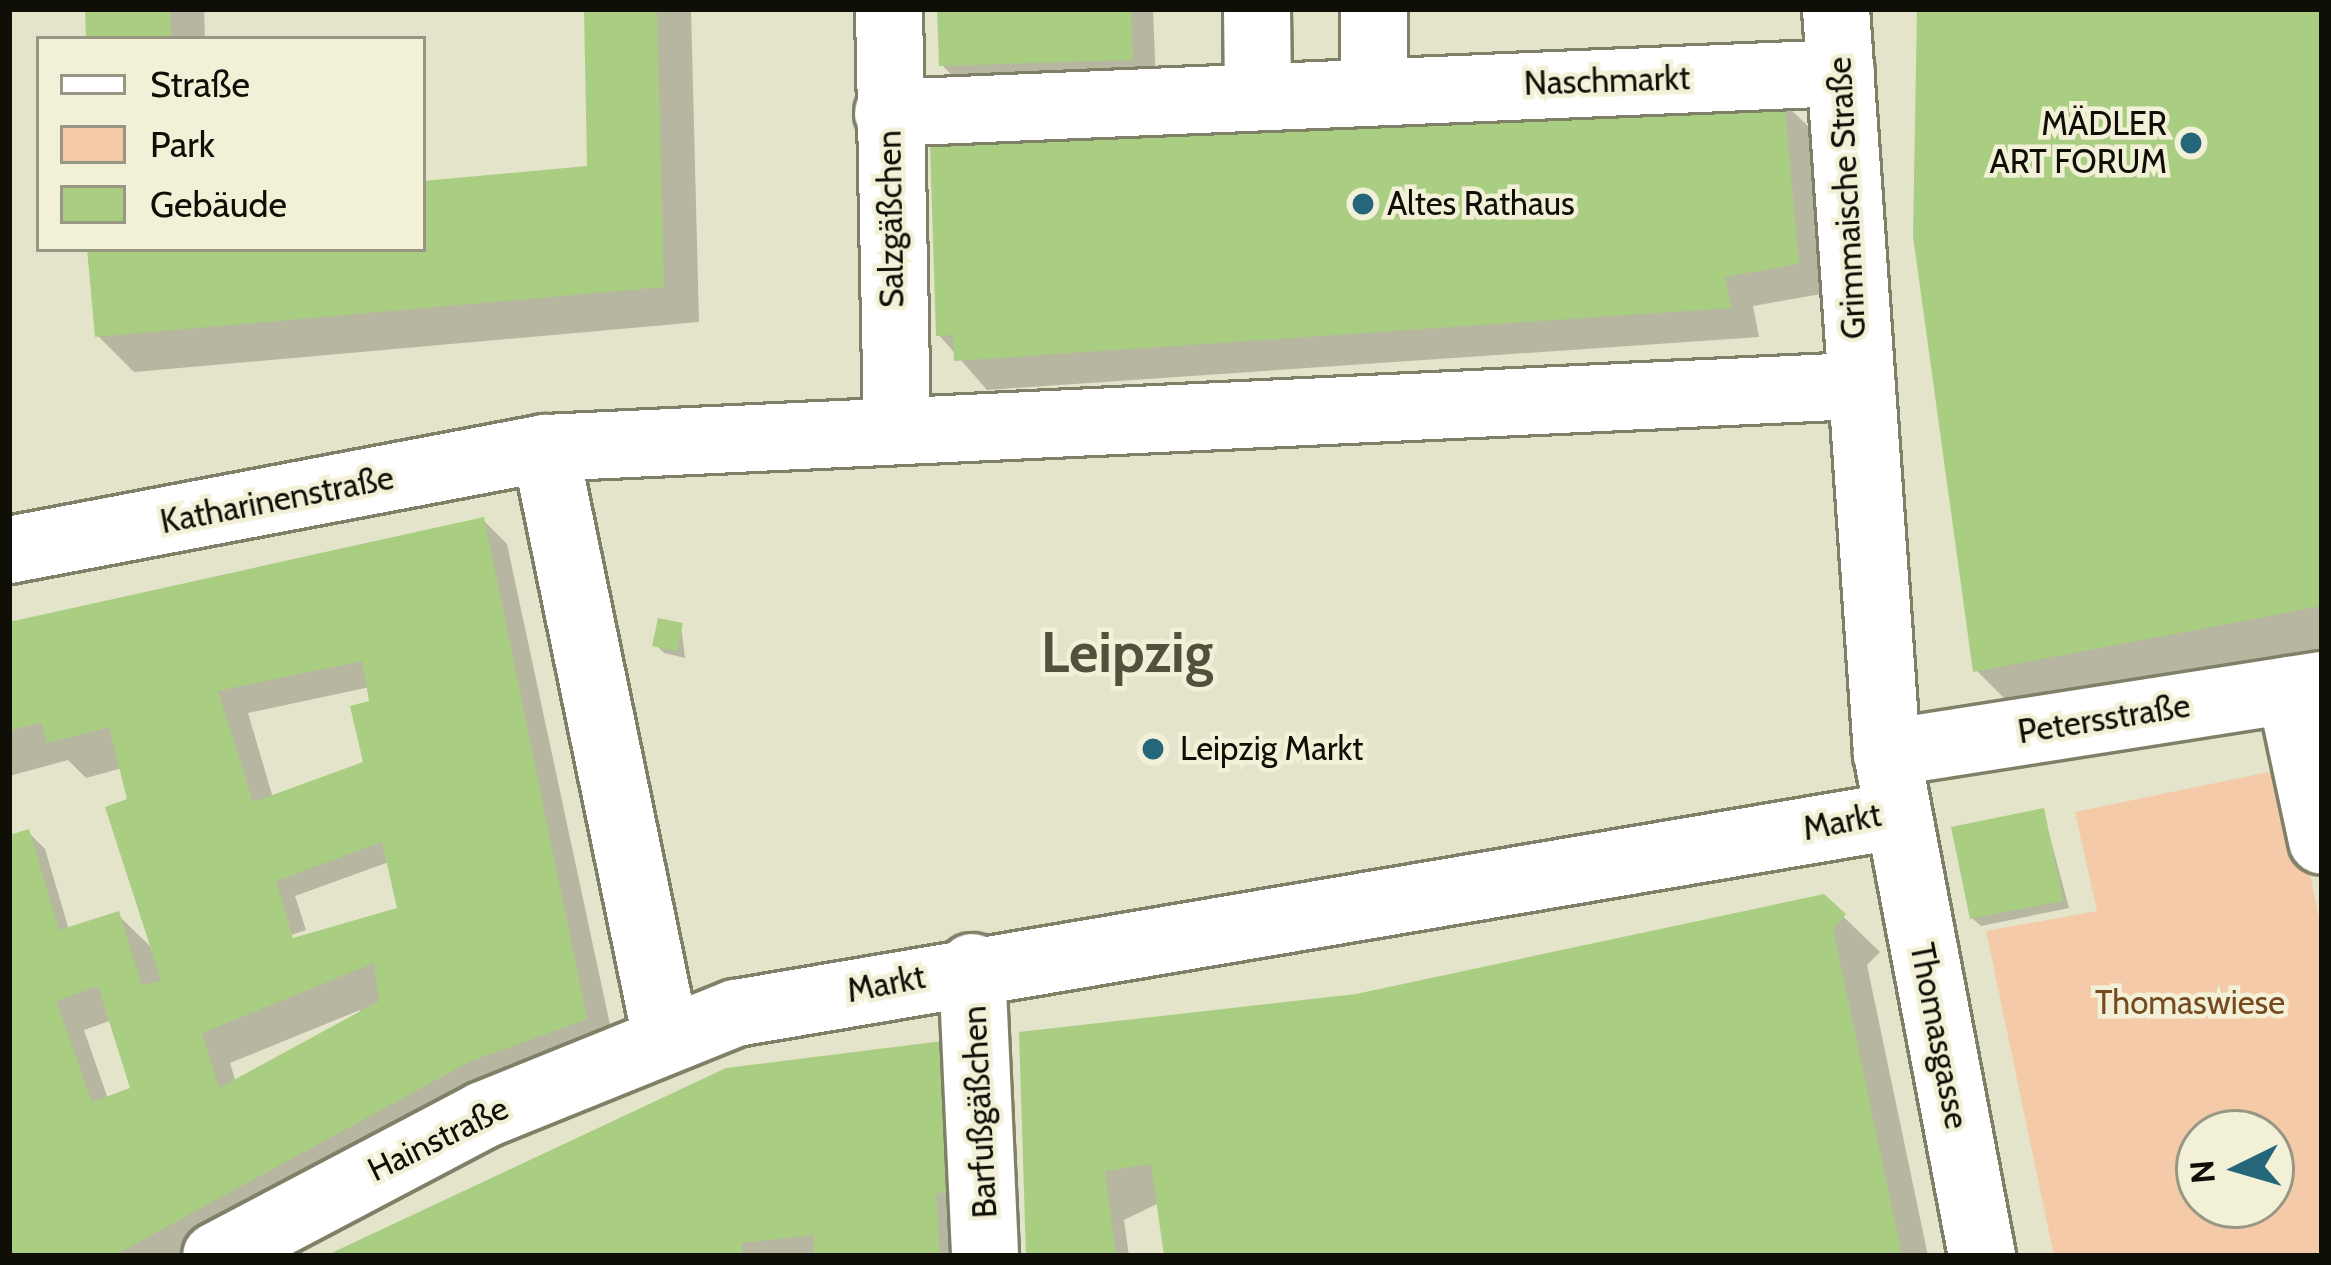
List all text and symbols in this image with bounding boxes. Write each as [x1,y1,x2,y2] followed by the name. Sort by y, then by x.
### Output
[36,36,426,252] legend
[1820,56,1874,340] street label: Grimmaische Straße
[1523,58,1691,104] street label: Naschmarkt
[150,62,250,106] text: Straße
[1989,104,2167,182] place label: MÄDLER ART FORUM
[150,122,215,166] text: Park
[870,130,912,308] street label: Salzgäßchen
[2178,130,2204,156] marker: MÄDLER ART FORUM
[150,182,287,226] text: Gebäude
[1387,184,1575,224] place label: Altes Rathaus
[1350,191,1376,217] marker: Altes Rathaus
[157,458,397,542] street label: Katharinenstraße
[1041,618,1213,686] district label: Leipzig
[2015,686,2193,752] street label: Petersstraße
[1180,729,1363,769] place label: Leipzig Markt
[1137,733,1169,765] marker: Leipzig Markt
[1800,795,1884,849] street label: Markt
[1902,940,1976,1132] street label: Thomasgasse
[844,957,928,1011] street label: Markt
[2095,983,2285,1023] park label: Thomaswiese
[955,1005,1005,1219] street label: Barfußgäßchen
[362,1088,514,1190] street label: Hainstraße
[2175,1109,2295,1229] north arrow
[2181,1159,2223,1185] text: N

